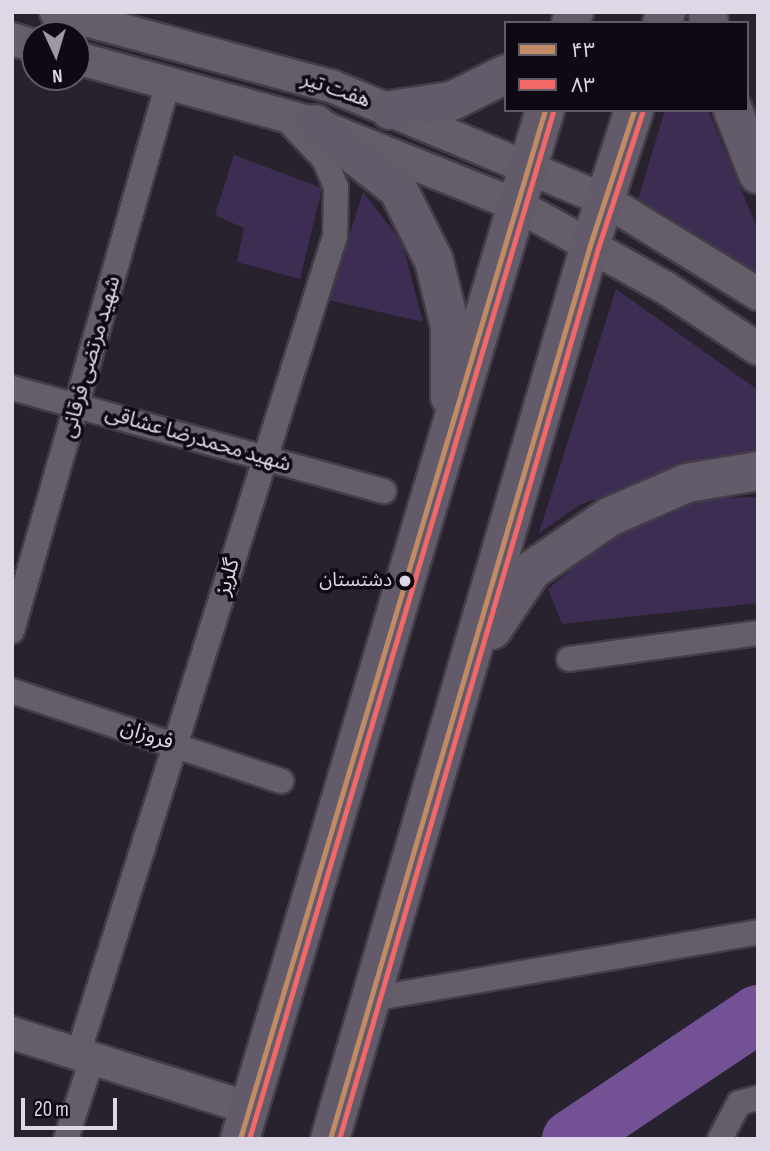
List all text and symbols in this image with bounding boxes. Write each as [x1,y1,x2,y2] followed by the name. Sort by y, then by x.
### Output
[21,21,91,91] north arrow
[504,21,749,112] legend
[571,38,595,63] text: ۴۳
[51,64,63,87] text: N
[298,67,374,113] street label: هفت تیر
[571,73,595,98] text: ۸۳
[56,273,126,441] street label: شهید مرتضی فرقانی
[102,400,294,478] street label: شهید محمدرضا عشاقی
[211,556,245,598] street label: گلریز
[319,570,392,592] place label: دشتستان
[398,574,412,588] marker: دشتستان
[118,715,176,755] street label: فروزان
[24,1084,121,1128] scale bar
[34,1097,69,1122] text: 20 m

